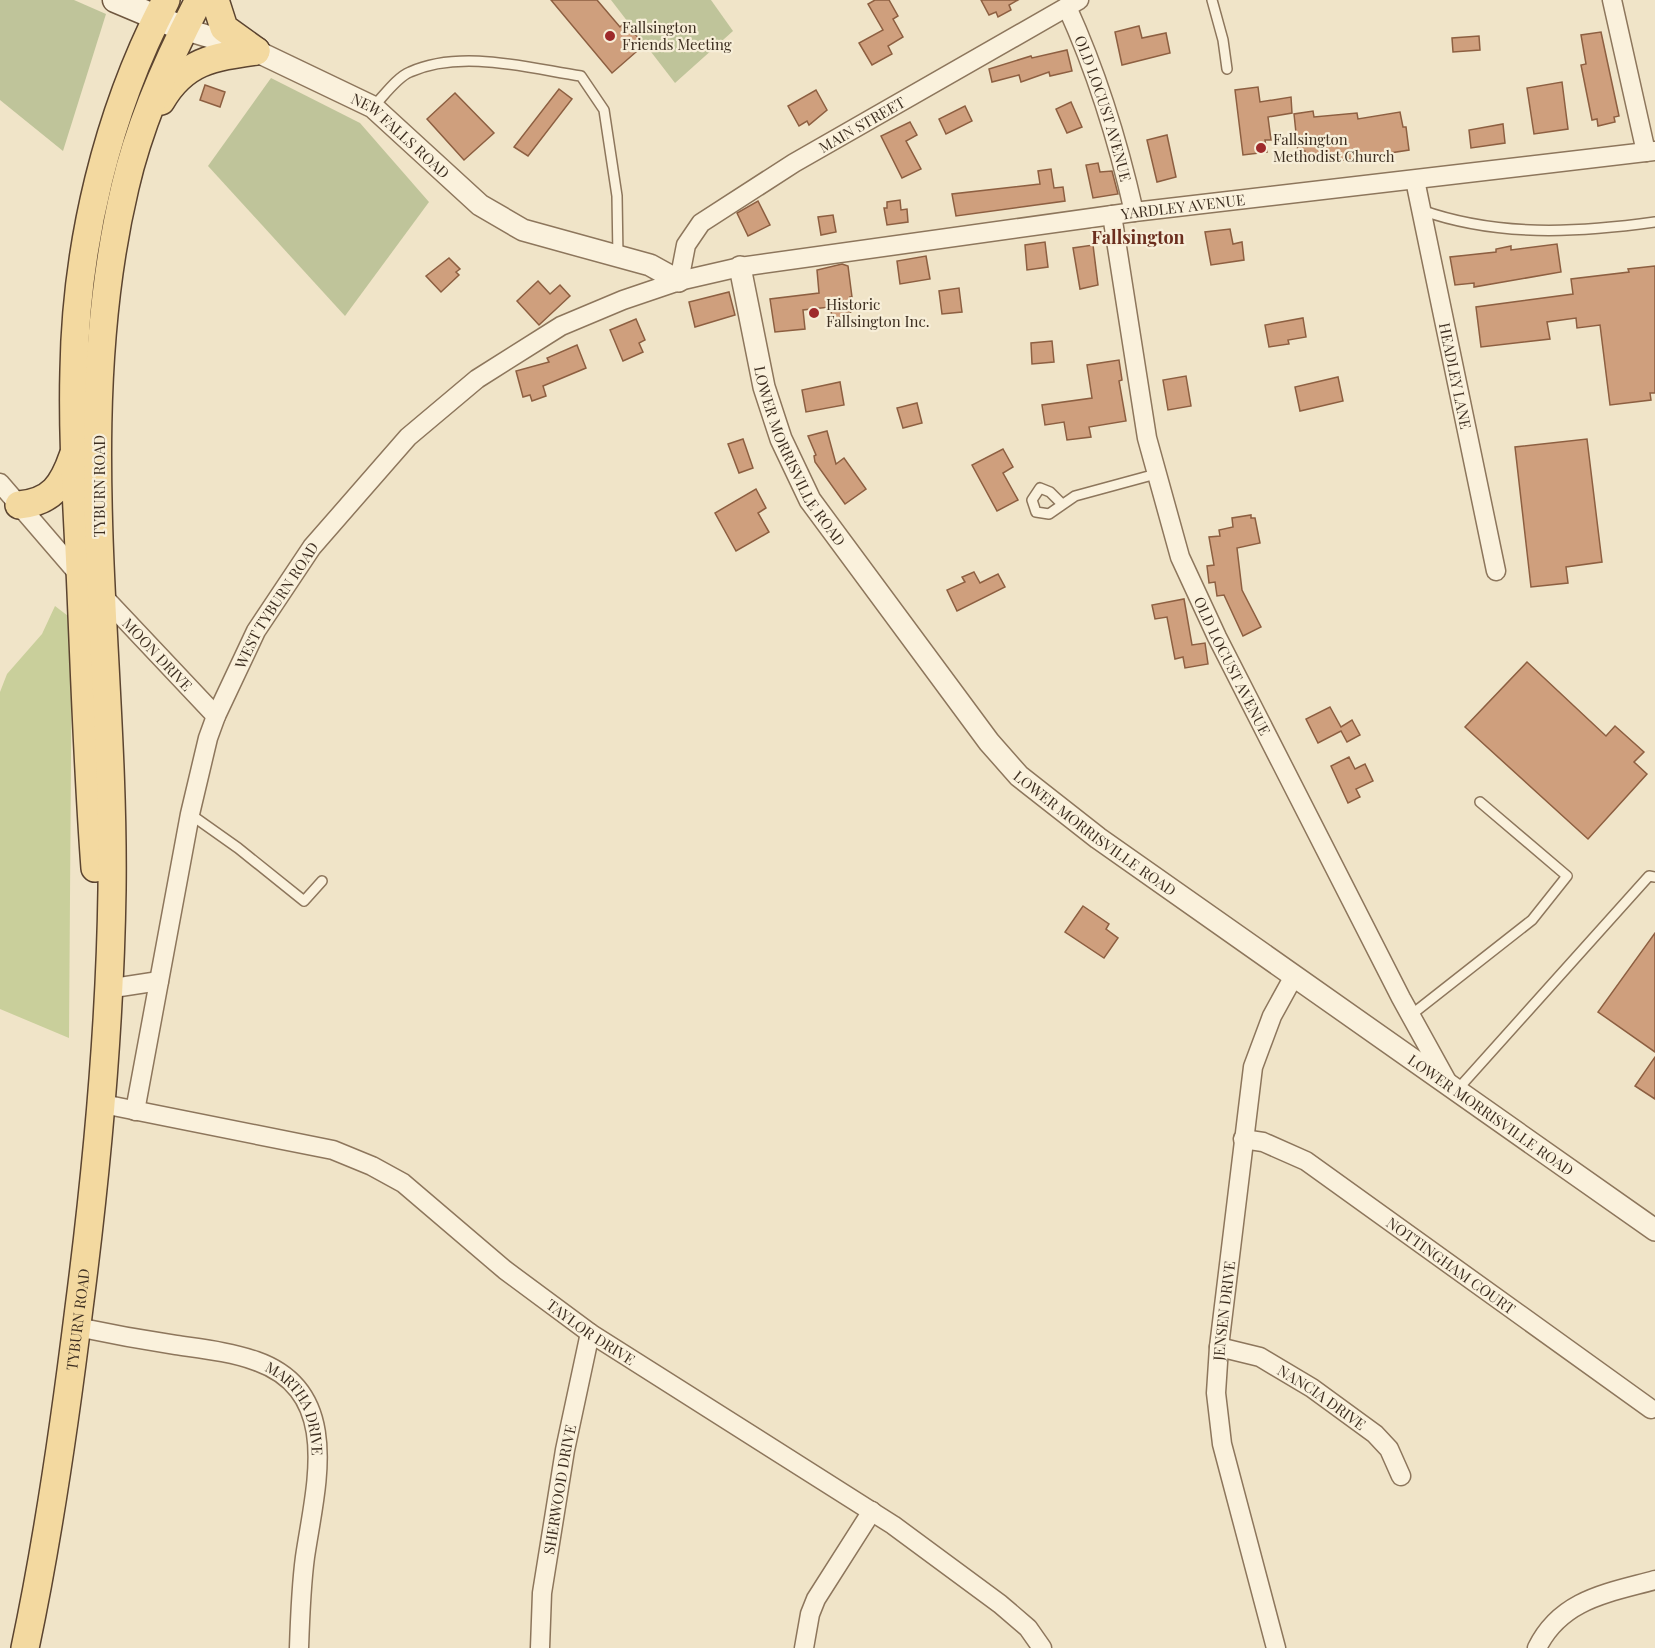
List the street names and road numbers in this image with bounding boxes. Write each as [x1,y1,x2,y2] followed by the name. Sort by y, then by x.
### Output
[1070,32,1136,183] street label: OLD LOCUST AVENUE
[348,88,454,183] street label: NEW FALLS ROAD
[815,92,909,157] street label: MAIN STREET
[1119,189,1246,224] street label: YARDLEY AVENUE
[1435,321,1476,431] street label: HEADLEY LANE
[750,364,851,550] street label: LOWER MORRISVILLE ROAD
[89,435,109,537] street label: TYBURN ROAD
[229,538,323,673] street label: WEST TYBURN ROAD
[1190,593,1275,739] street label: OLD LOCUST AVENUE
[118,613,197,695] street label: MOON DRIVE
[1010,766,1180,900] street label: LOWER MORRISVILLE ROAD
[1404,1049,1578,1180] street label: LOWER MORRISVILLE ROAD
[1383,1212,1520,1318] street label: NOTTINGHAM COURT
[1208,1260,1239,1362] street label: JENSEN DRIVE
[61,1267,94,1371] street label: TYBURN ROAD
[543,1294,639,1369] street label: TAYLOR DRIVE
[262,1356,328,1456] street label: MARTHA DRIVE
[1274,1360,1370,1434] street label: NANCIA DRIVE
[538,1422,580,1556] street label: SHERWOOD DRIVE

